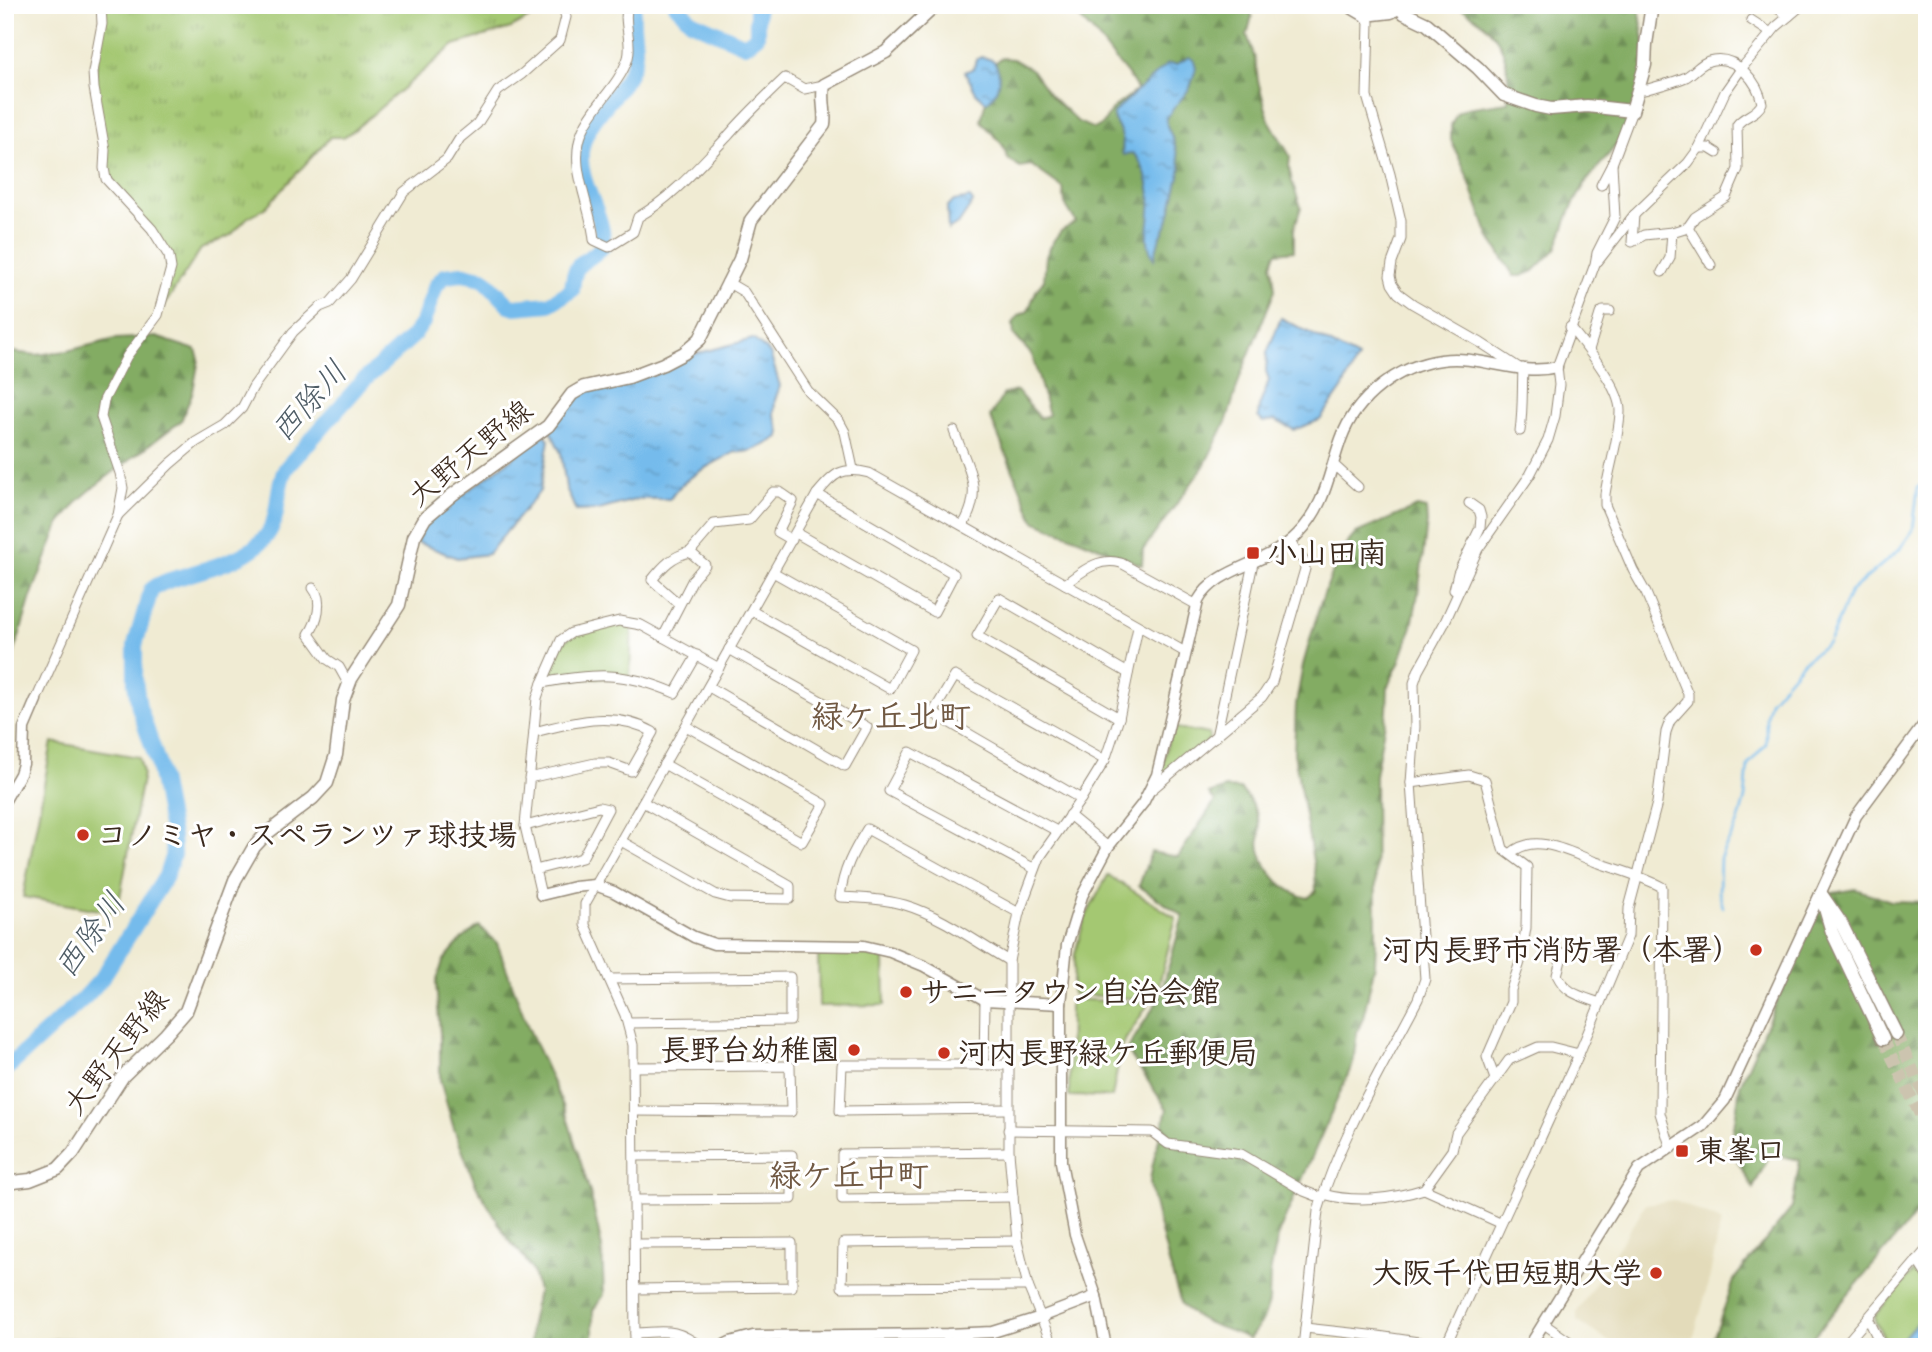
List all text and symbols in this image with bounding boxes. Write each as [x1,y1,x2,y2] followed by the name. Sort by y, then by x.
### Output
[262,352,356,450] water label: 西除川
[400,391,540,515] street label: 大野天野線
[1267,534,1387,572] place label: 小山田南
[1245,545,1261,561] marker: 小山田南
[811,696,971,737] district label: 緑ケ丘北町
[97,816,518,854] place label: コノミヤ・スペランツァ球技場
[75,827,91,843] marker: コノミヤ・スペランツァ球技場
[45,884,135,986] water label: 西除川
[1382,931,1742,969] place label: 河内長野市消防署（本署）
[1748,942,1764,958] marker: 河内長野市消防署（本署）
[920,973,1220,1011] place label: サニータウン自治会館
[55,981,177,1123] street label: 大野天野線
[898,984,914,1000] marker: サニータウン自治会館
[660,1031,840,1069] place label: 長野台幼稚園
[958,1034,1258,1072] place label: 河内長野緑ケ丘郵便局
[846,1042,862,1058] marker: 長野台幼稚園
[936,1045,952,1061] marker: 河内長野緑ケ丘郵便局
[1696,1132,1786,1170] place label: 東峯口
[1674,1143,1690,1159] marker: 東峯口
[769,1155,929,1196] district label: 緑ケ丘中町
[1372,1254,1642,1292] place label: 大阪千代田短期大学
[1648,1265,1664,1281] marker: 大阪千代田短期大学

